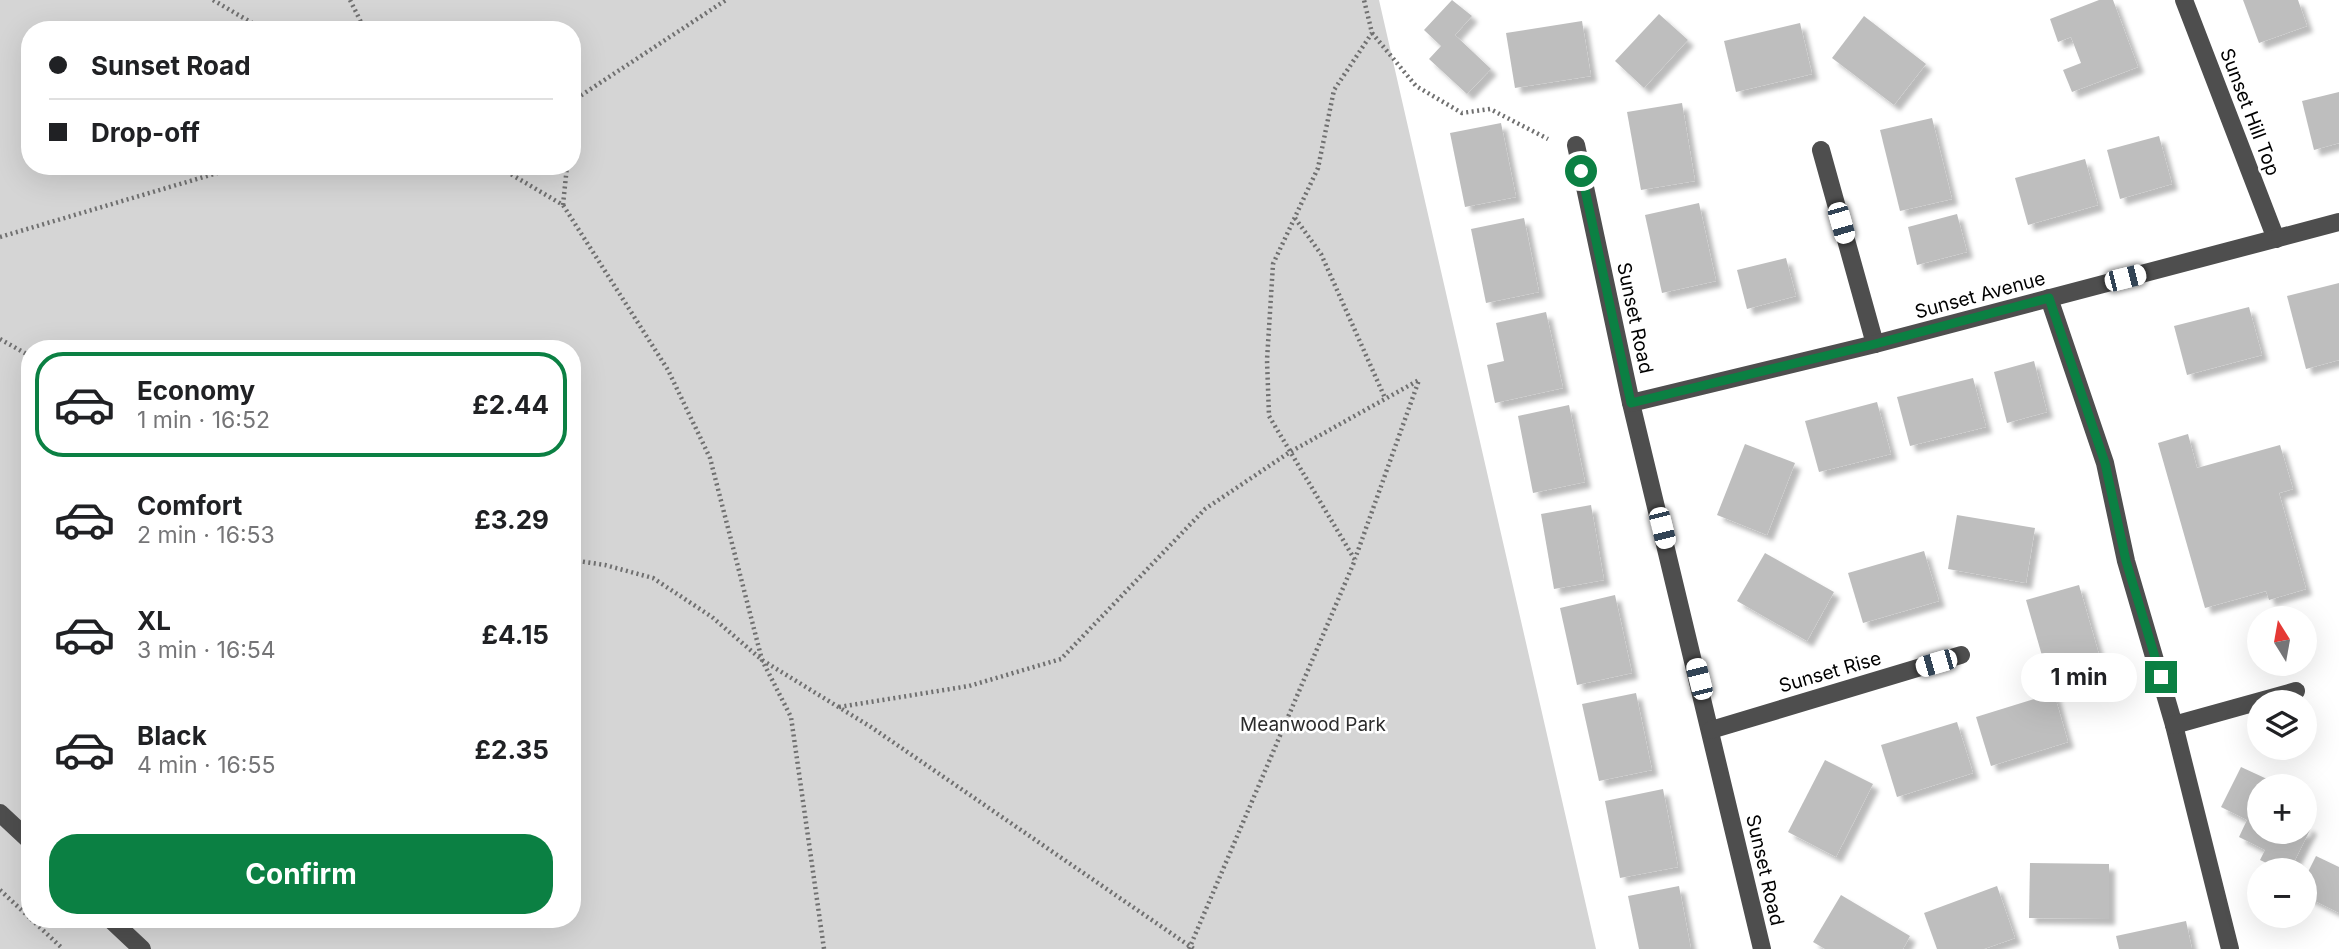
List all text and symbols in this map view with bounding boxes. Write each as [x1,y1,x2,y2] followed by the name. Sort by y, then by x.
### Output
[2215,45,2285,179] street label: Sunset Hill Top
[91,50,251,81] text: Sunset Road
[91,117,200,148] text: Drop-off
[1565,155,1597,187] route start
[1826,200,1857,246] car
[1612,260,1658,376] street label: Sunset Road
[2103,263,2148,293] car
[1912,267,2048,323] street label: Sunset Avenue
[53,373,116,436] icon: car
[137,375,255,406] text: Economy
[472,389,549,420] text: £2.44
[137,406,270,434] text: 1 min · 16:52
[53,488,116,551] icon: car
[137,490,242,521] text: Comfort
[474,504,549,535] text: £3.29
[1647,505,1678,551] car
[137,521,275,549] text: 2 min · 16:53
[53,603,116,666] icon: car
[137,605,171,636] text: XL
[2247,606,2317,676] north arrow
[2247,606,2317,928] map controls
[482,619,549,650] text: £4.15
[137,636,276,664] text: 3 min · 16:54
[1776,646,1884,698] street label: Sunset Rise
[1913,647,1960,679] car
[2021,652,2136,702] callout: 1 min
[1684,656,1715,702] car
[2145,661,2177,693] route end
[2051,663,2107,691] text: 1 min
[2247,690,2317,760] button: layers
[1240,713,1387,736] park label: Meanwood Park
[53,718,116,781] icon: car
[137,720,207,751] text: Black
[475,734,549,765] text: £2.35
[137,751,275,779] text: 4 min · 16:55
[2247,774,2317,844] button: +
[1741,812,1789,928] street label: Sunset Road
[49,834,553,914] button: Confirm
[2247,858,2317,928] button: −

